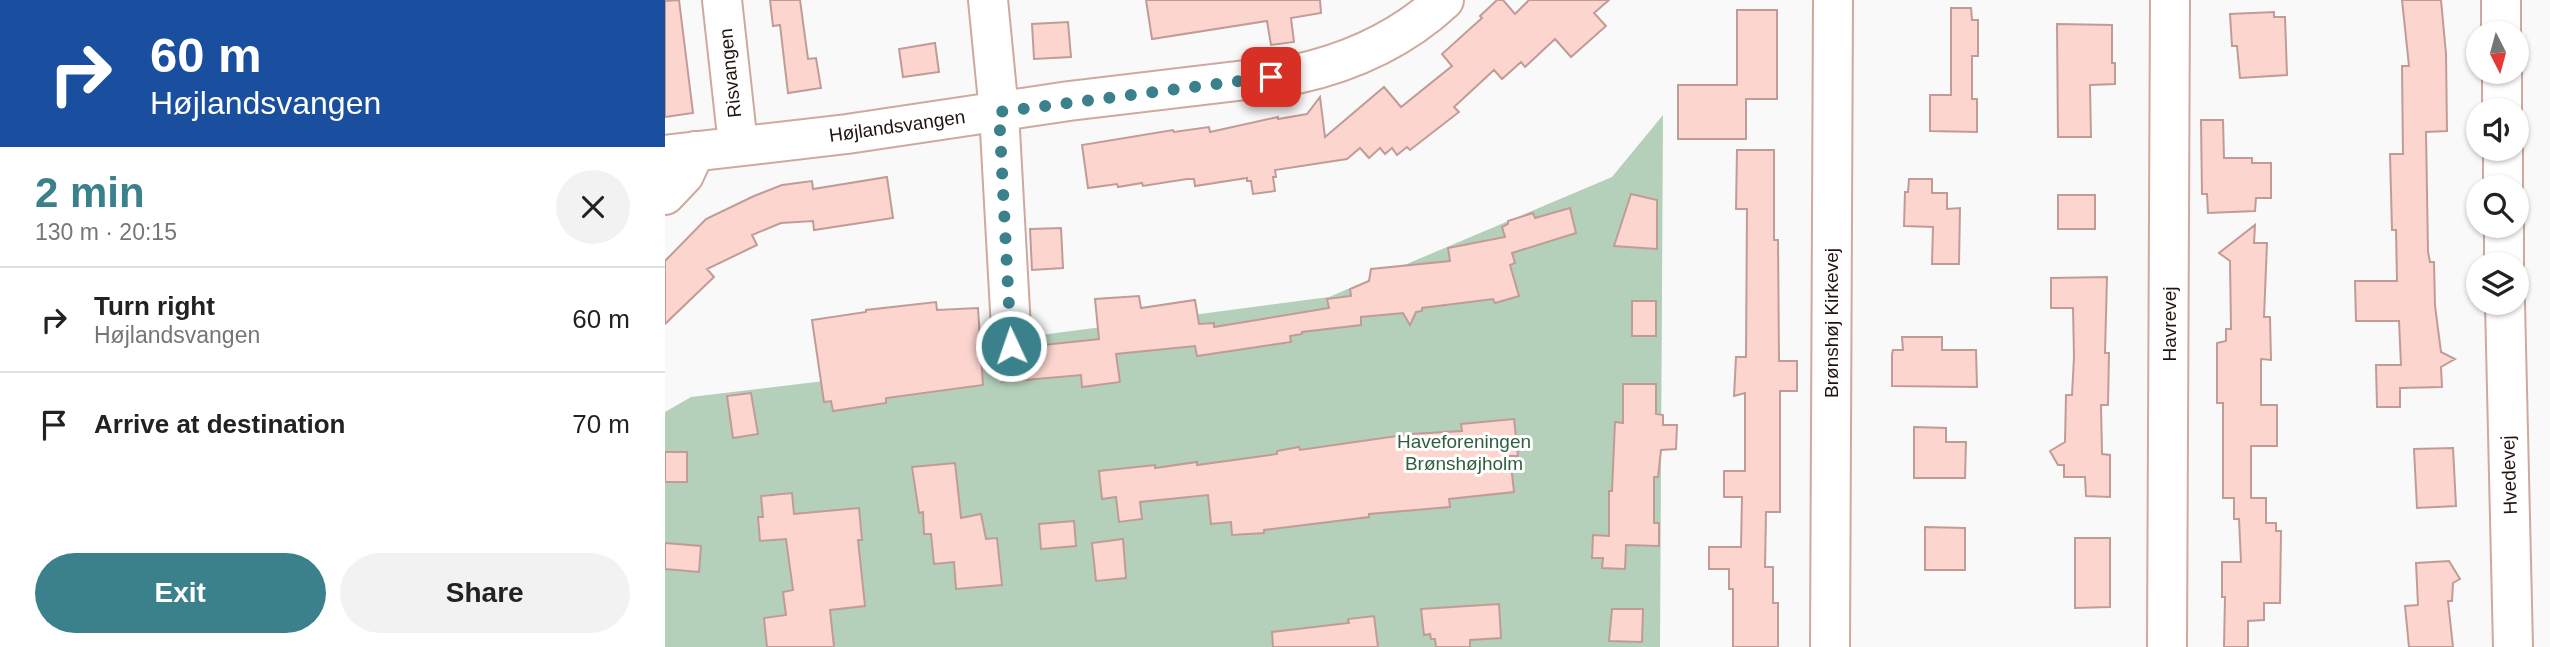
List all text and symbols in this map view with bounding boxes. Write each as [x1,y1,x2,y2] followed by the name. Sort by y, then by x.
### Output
[2466,21,2529,84] north arrow
[2466,21,2529,315] map controls
[715,27,745,119] street label: Risvangen
[35,28,126,119] icon: right
[150,28,262,82] text: 60 m
[1241,47,1301,107] pin
[1252,58,1290,96] icon: arrive
[150,85,381,121] text: Højlandsvangen
[2466,98,2529,161] button: sound
[828,106,966,146] street label: Højlandsvangen
[35,169,145,216] text: 2 min
[556,170,630,244] button: close
[2466,175,2529,238] button: search
[35,219,177,245] text: 130 m · 20:15
[1821,248,1842,398] street label: Brønshøj Kirkevej
[2466,252,2529,315] button: layers
[2159,287,2180,361] street label: Havrevej
[94,291,215,321] text: Turn right
[35,301,73,339] icon: right
[572,304,630,334] text: 60 m
[974,309,1048,383] position arrow
[94,322,260,348] text: Højlandsvangen
[35,406,73,444] icon: arrive
[94,409,345,439] text: Arrive at destination
[572,409,630,439] text: 70 m
[1397,431,1531,474] park label: Haveforeningen Brønshøjholm
[2497,435,2521,515] street label: Hvedevej
[35,553,326,633] button: Exit
[340,553,630,633] button: Share

